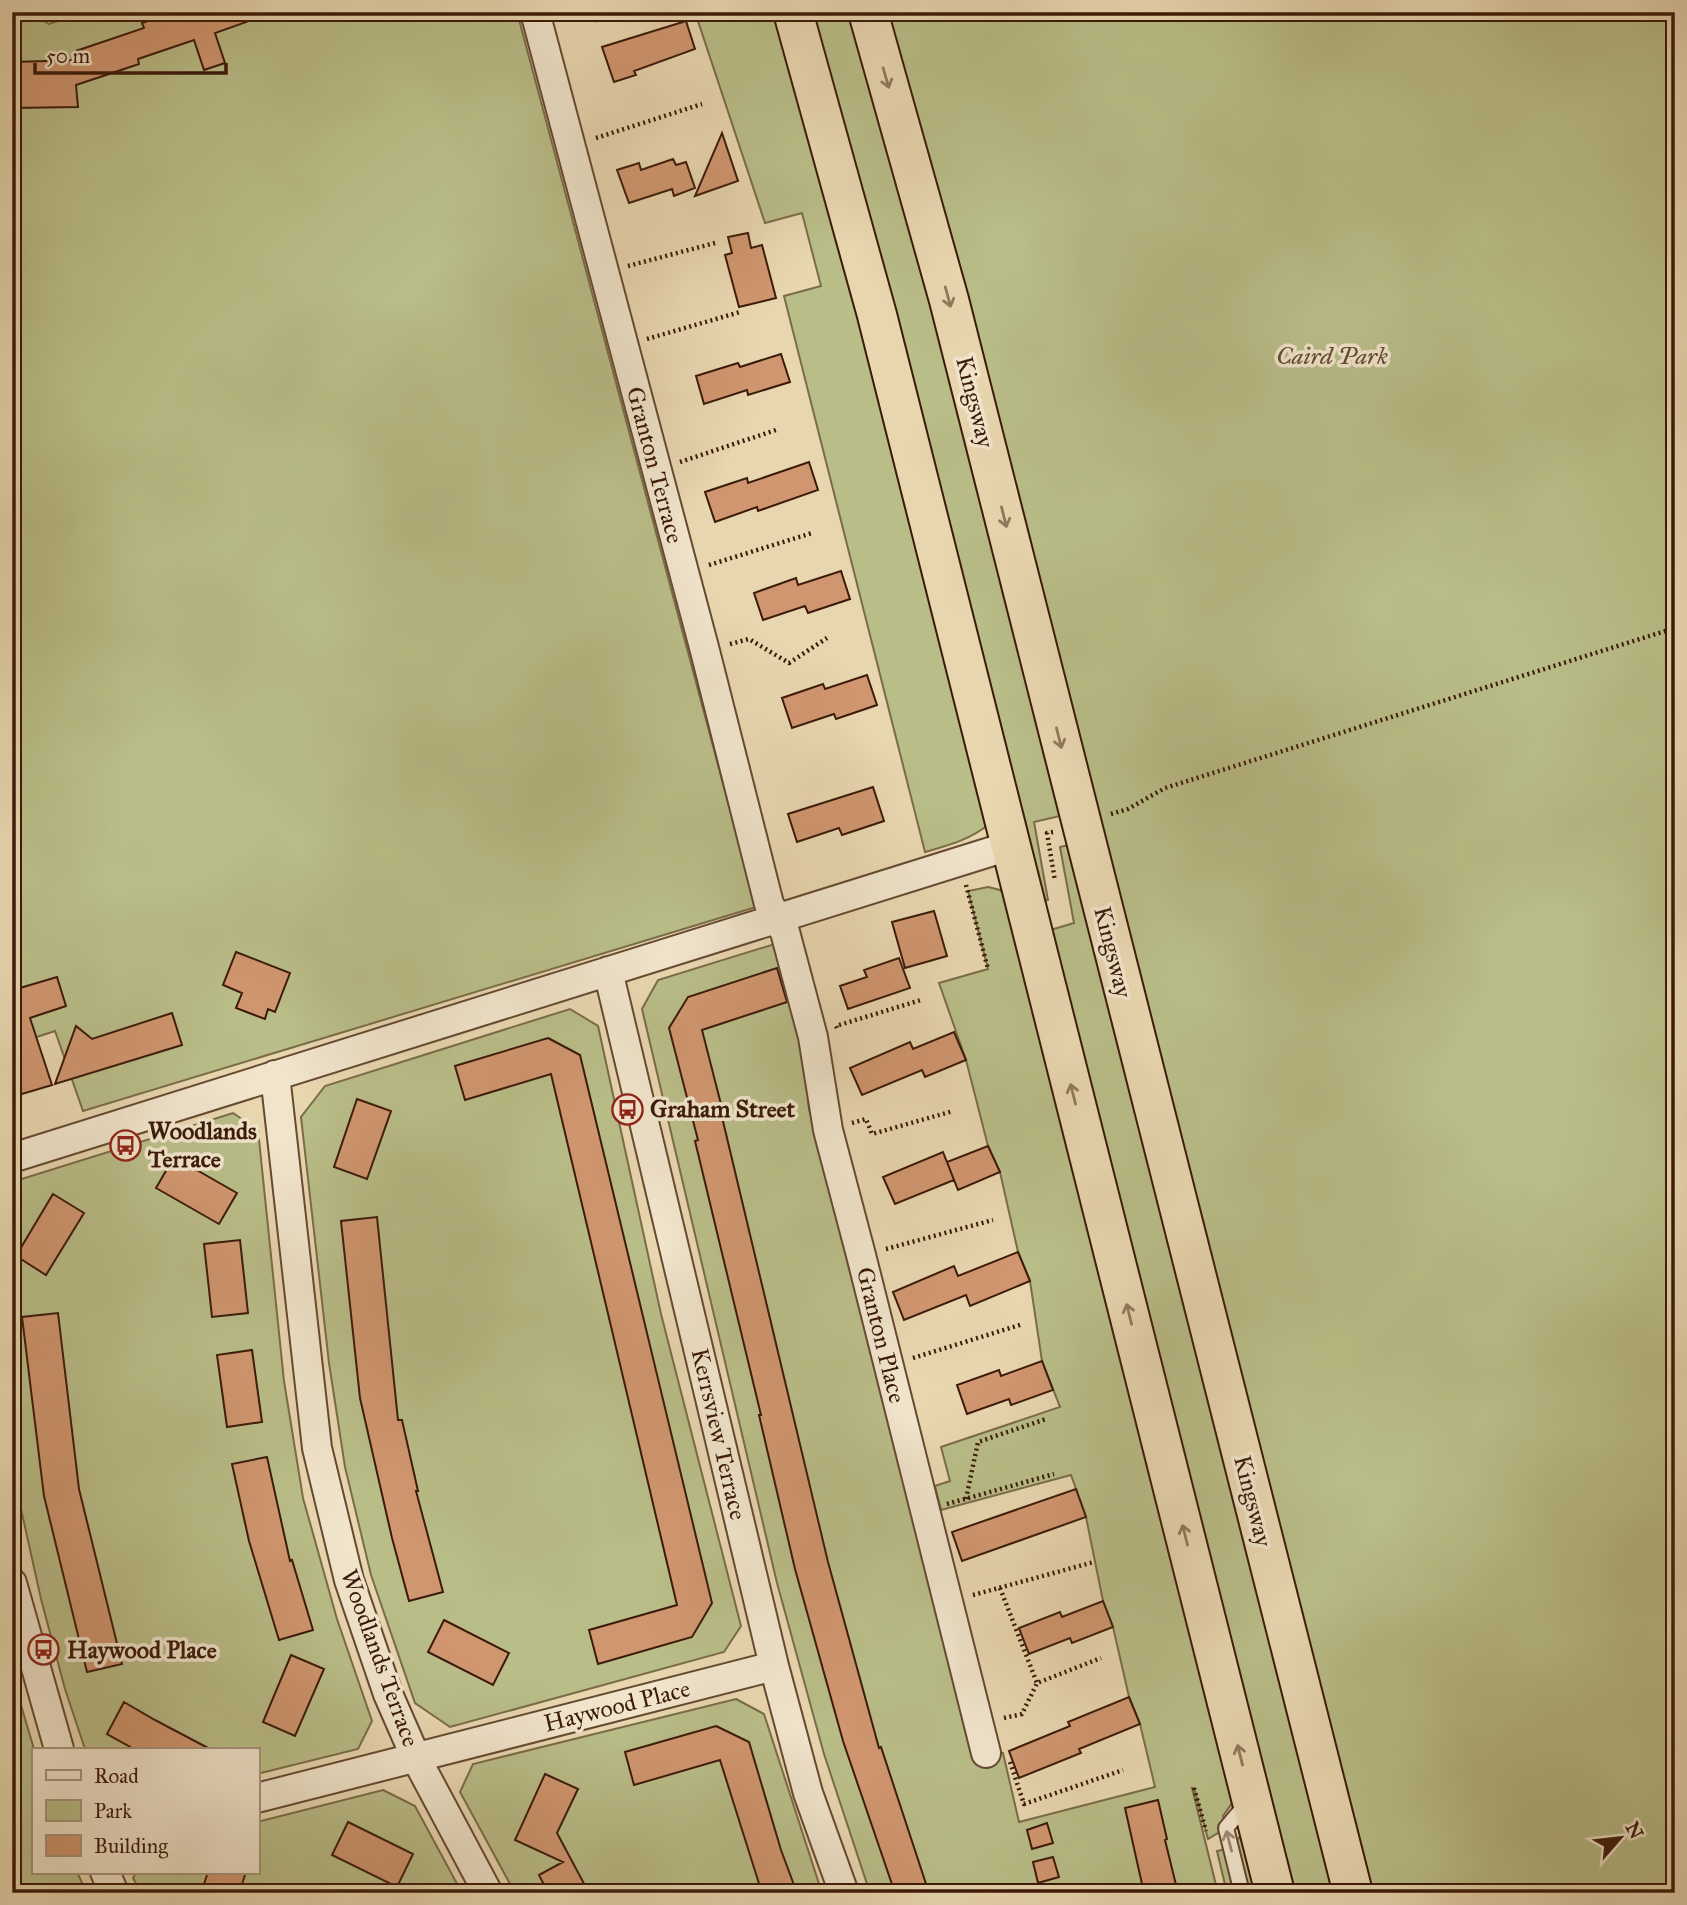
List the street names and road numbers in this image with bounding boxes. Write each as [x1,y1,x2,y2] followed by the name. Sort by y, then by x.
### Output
[949,353,1001,452] street label: Kingsway
[620,383,690,547] street label: Granton Terrace
[1087,903,1139,1002] street label: Kingsway
[850,1264,912,1406] street label: Granton Place
[685,1345,753,1523] street label: Kerrsview Terrace
[1227,1452,1279,1551] street label: Kingsway
[334,1565,426,1751] street label: Woodlands Terrace
[541,1673,693,1739] street label: Haywood Place

